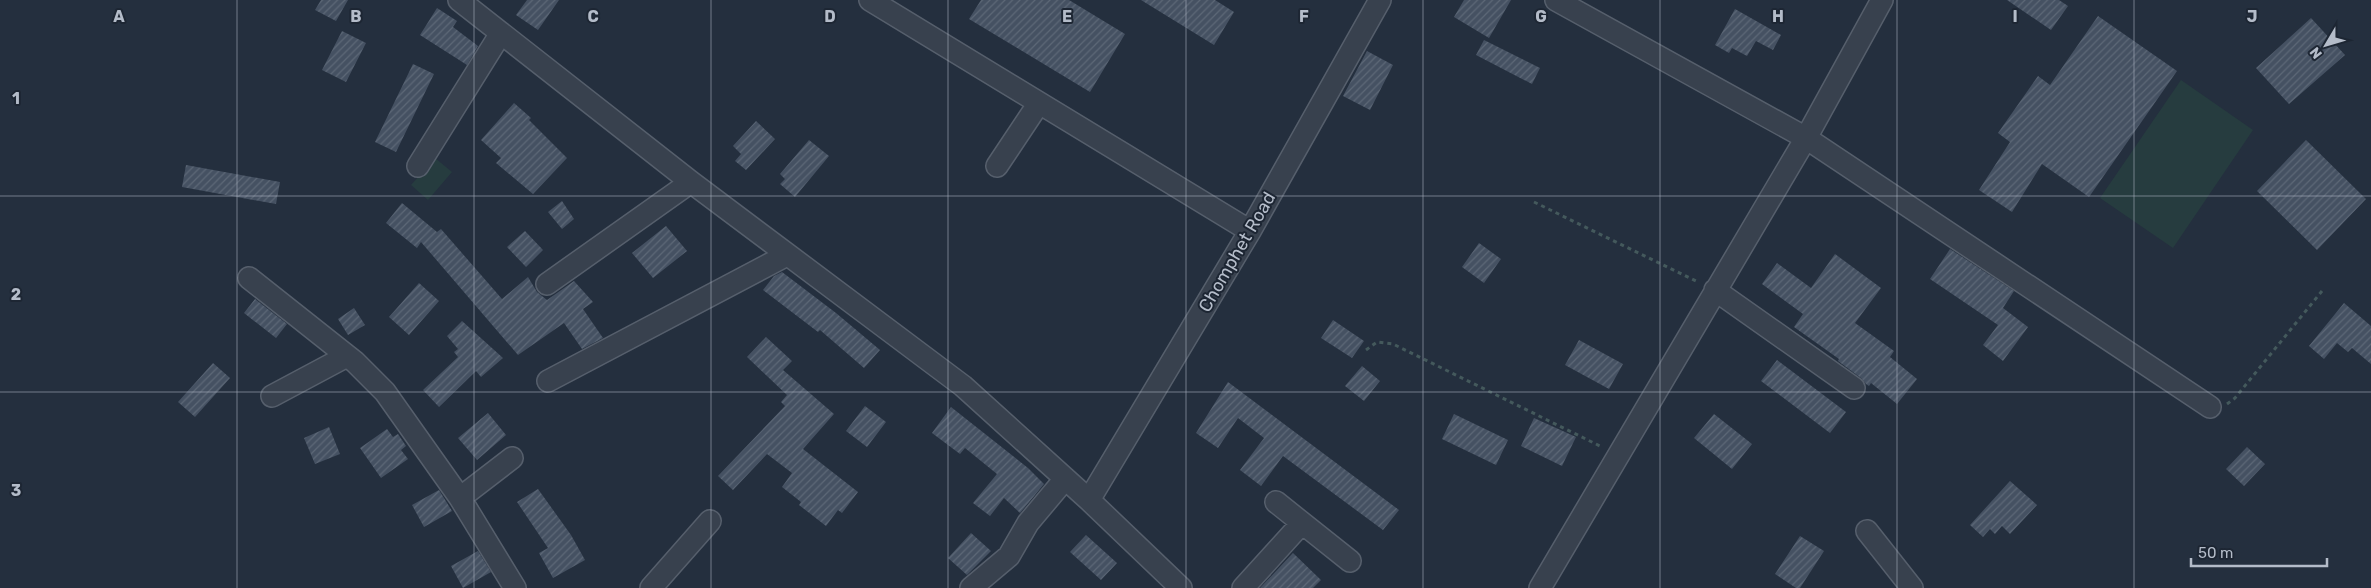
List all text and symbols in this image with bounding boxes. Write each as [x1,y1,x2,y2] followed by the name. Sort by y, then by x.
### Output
[113,7,125,26] text: A
[350,7,362,26] text: B
[587,7,599,26] text: C
[824,7,836,26] text: D
[1062,7,1072,26] text: E
[1299,7,1309,26] text: F
[1535,7,1547,26] text: G
[1772,7,1784,26] text: H
[2012,7,2018,26] text: I
[2247,7,2257,26] text: J
[2301,20,2351,70] north arrow
[2306,43,2326,62] text: N
[12,89,20,108] text: 1
[1194,188,1280,316] street label: Chomphet Road
[11,285,21,304] text: 2
[11,481,21,500] text: 3
[2191,536,2327,568] scale bar
[2198,544,2233,562] text: 50 m

